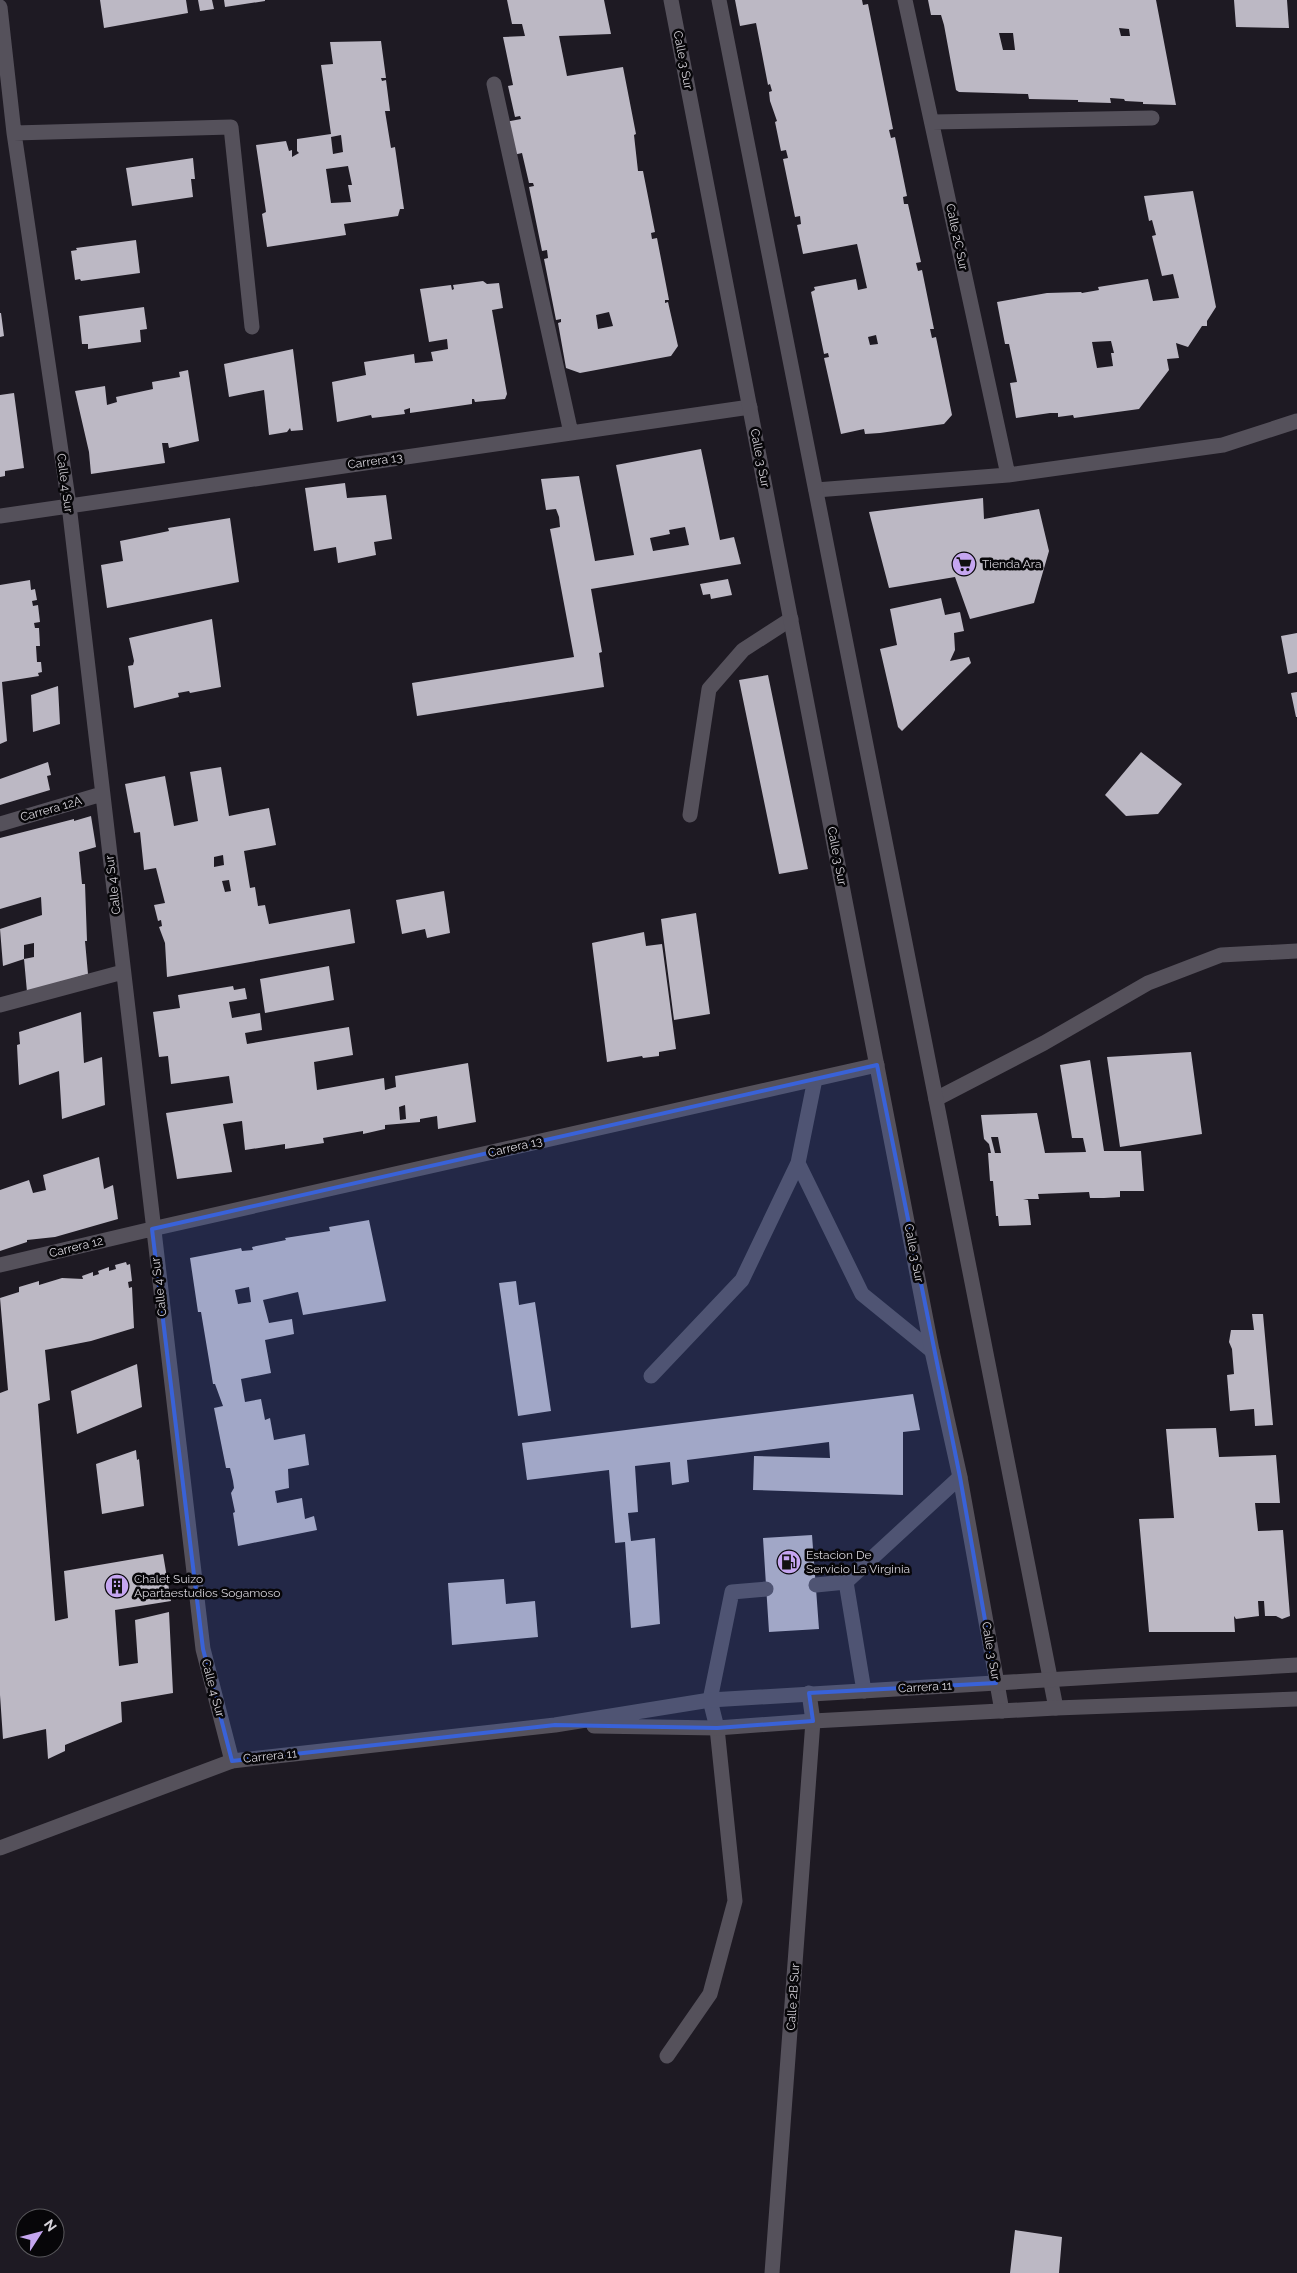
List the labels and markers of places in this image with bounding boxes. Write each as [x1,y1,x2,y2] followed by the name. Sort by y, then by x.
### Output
[951,551,977,577] supermarket icon: Tienda Ara
[982,557,1042,571] place label: Tienda Ara
[806,1548,910,1576] place label: Estacion De Servicio La Virginia
[776,1549,802,1575] fuel station icon: Estacion De Servicio La Virginia
[134,1572,280,1600] place label: Chalet Suizo Apartaestudios Sogamoso
[104,1573,130,1599] building icon: Chalet Suizo Apartaestudios Sogamoso

